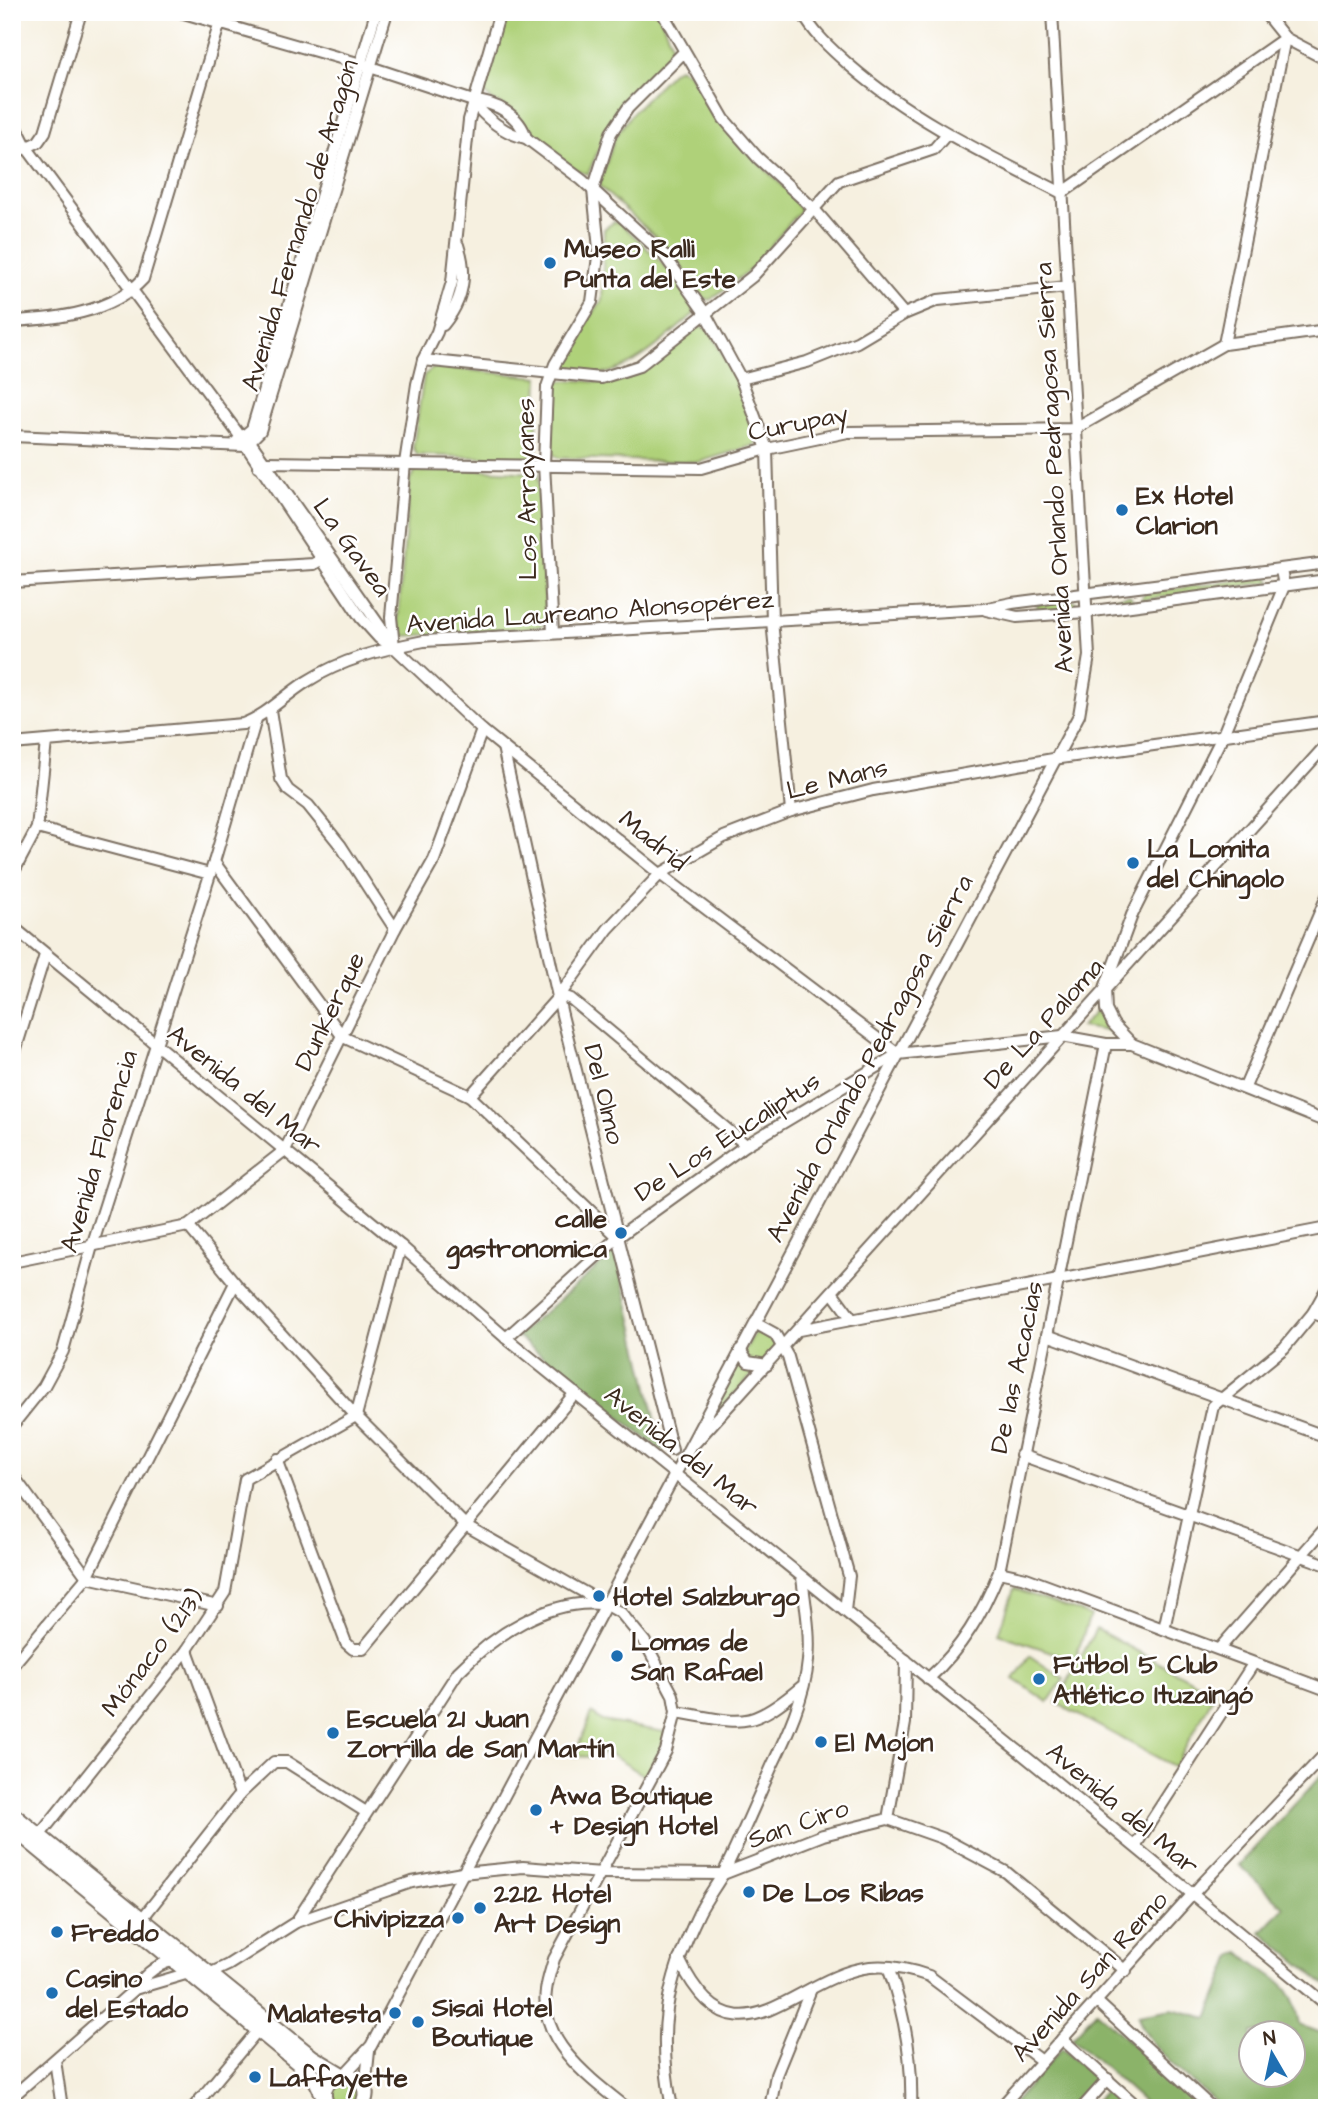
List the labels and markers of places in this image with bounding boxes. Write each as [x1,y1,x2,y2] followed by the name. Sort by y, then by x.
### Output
[564,231,736,297] place label: Museo Ralli Punta del Este
[542,255,558,271] marker: Museo Ralli Punta del Este
[1136,478,1233,544] place label: Ex Hotel Clarion
[1114,502,1130,518] marker: Ex Hotel Clarion
[1146,831,1284,900] place label: La Lomita del Chingolo
[1125,855,1141,871] marker: La Lomita del Chingolo
[446,1201,608,1270] place label: calle gastronomica
[613,1225,629,1241] marker: calle gastronomica
[613,1579,800,1618] place label: Hotel Salzburgo
[591,1588,607,1604] marker: Hotel Salzburgo
[630,1624,763,1690] place label: Lomas de San Rafael
[1053,1647,1253,1716] place label: Fútbol 5 Club Atlético Ituzaingó
[609,1648,625,1664] marker: Lomas de San Rafael
[1031,1671,1047,1687] marker: Fútbol 5 Club Atlético Ituzaingó
[347,1701,614,1767] place label: Escuela 21 Juan Zorrilla de San Martín
[325,1725,341,1741] marker: Escuela 21 Juan Zorrilla de San Martín
[835,1725,933,1761] place label: El Mojon
[813,1734,829,1750] marker: El Mojon
[549,1778,718,1847] place label: Awa Boutique + Design Hotel
[528,1802,544,1818] marker: Awa Boutique + Design Hotel
[763,1875,924,1911] place label: De Los Ribas
[493,1876,620,1945] place label: 2212 Hotel Art Design
[741,1884,757,1900] marker: De Los Ribas
[472,1900,488,1916] marker: 2212 Hotel Art Design
[334,1901,445,1937] place label: Chivipizza
[450,1910,466,1926] marker: Chivipizza
[71,1915,159,1951] place label: Freddo
[49,1924,65,1940] marker: Freddo
[65,1961,188,2027] place label: Casino del Estado
[44,1985,60,2001] marker: Casino del Estado
[431,1990,552,2056] place label: Sisai Hotel Boutique
[268,1996,382,2032] place label: Malatesta
[387,2005,403,2021] marker: Malatesta
[410,2014,426,2030] marker: Sisai Hotel Boutique
[269,2060,408,2099] place label: Laffayette
[247,2069,263,2085] marker: Laffayette

